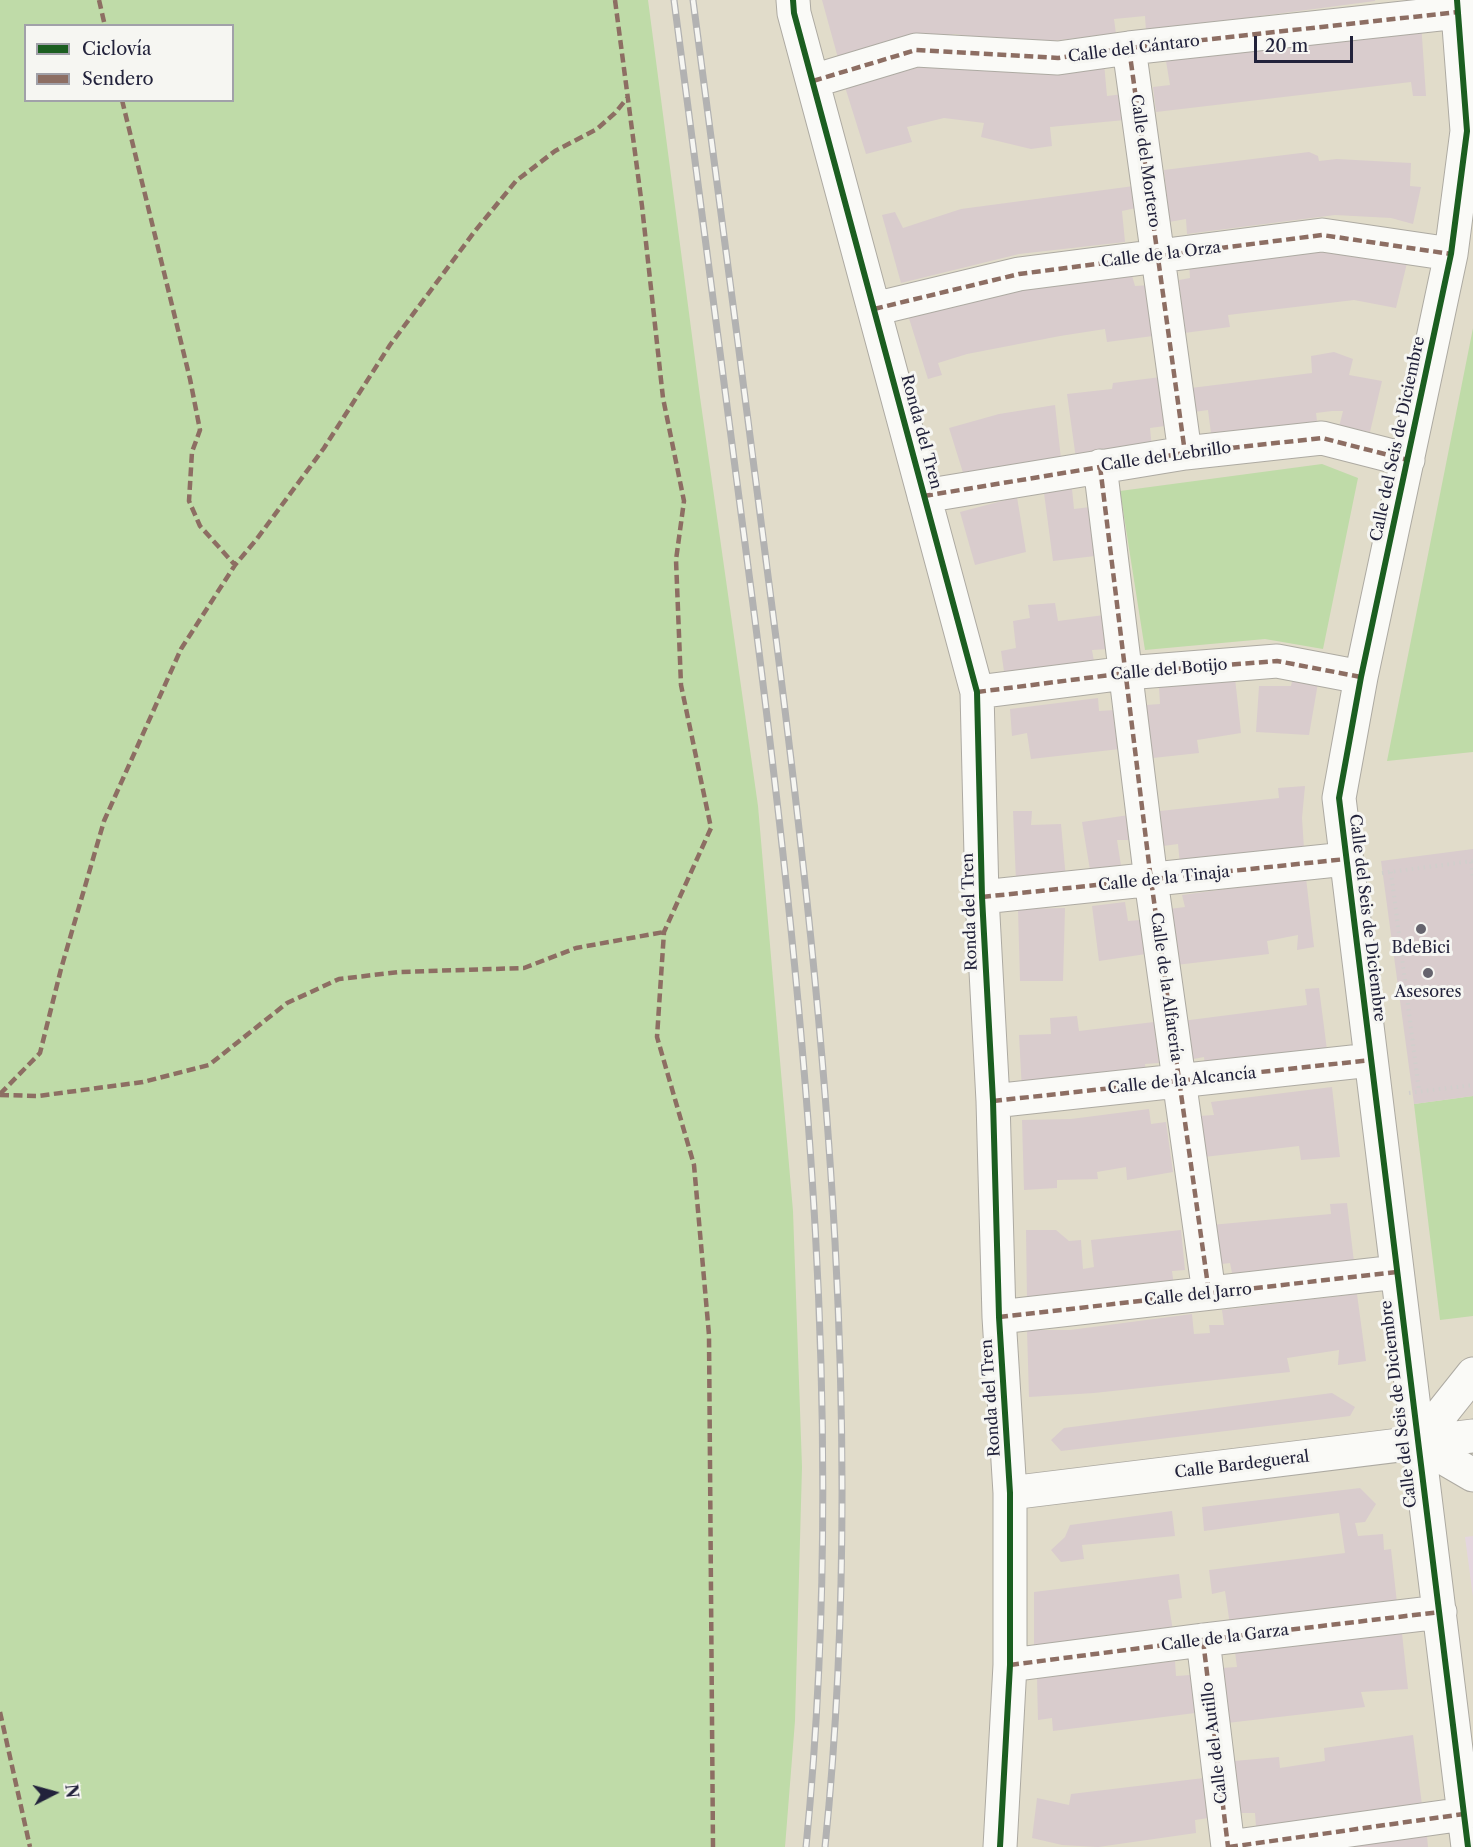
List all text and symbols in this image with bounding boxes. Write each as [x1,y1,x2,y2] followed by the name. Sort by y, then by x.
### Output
[24,24,234,102] legend
[1257,24,1356,62] scale bar
[1067,31,1201,67] street label: Calle del Cántaro
[1265,35,1308,57] text: 20 m
[82,38,151,60] text: Ciclovía
[82,68,154,90] text: Sendero
[1126,93,1164,229] street label: Calle del Mortero
[1100,238,1222,272] street label: Calle de la Orza
[1367,335,1429,543] street label: Calle del Seis de Diciembre
[896,372,946,492] street label: Ronda del Tren
[1100,438,1232,476] street label: Calle del Lebrillo
[1110,655,1228,685] street label: Calle del Botijo
[1345,813,1389,1023] street label: Calle del Seis de Diciembre
[958,853,982,971] street label: Ronda del Tren
[1097,863,1231,895] street label: Calle de la Tinaja
[1146,911,1186,1063] street label: Calle de la Alfarería
[1414,922,1428,936] marker: BdeBici
[1392,938,1450,958] place label: BdeBici
[1421,966,1435,980] marker: Asesores
[1394,982,1462,1002] place label: Asesores
[1107,1064,1257,1098] street label: Calle de la Alcancía
[1143,1280,1253,1310] street label: Calle del Jarro
[1377,1299,1421,1509] street label: Calle del Seis de Diciembre
[977,1338,1005,1458] street label: Ronda del Tren
[1174,1447,1310,1483] street label: Calle Bardegueral
[1160,1621,1290,1655] street label: Calle de la Garza
[1198,1681,1232,1805] street label: Calle del Autillo
[24,1763,84,1823] north arrow
[61,1783,83,1799] text: N

